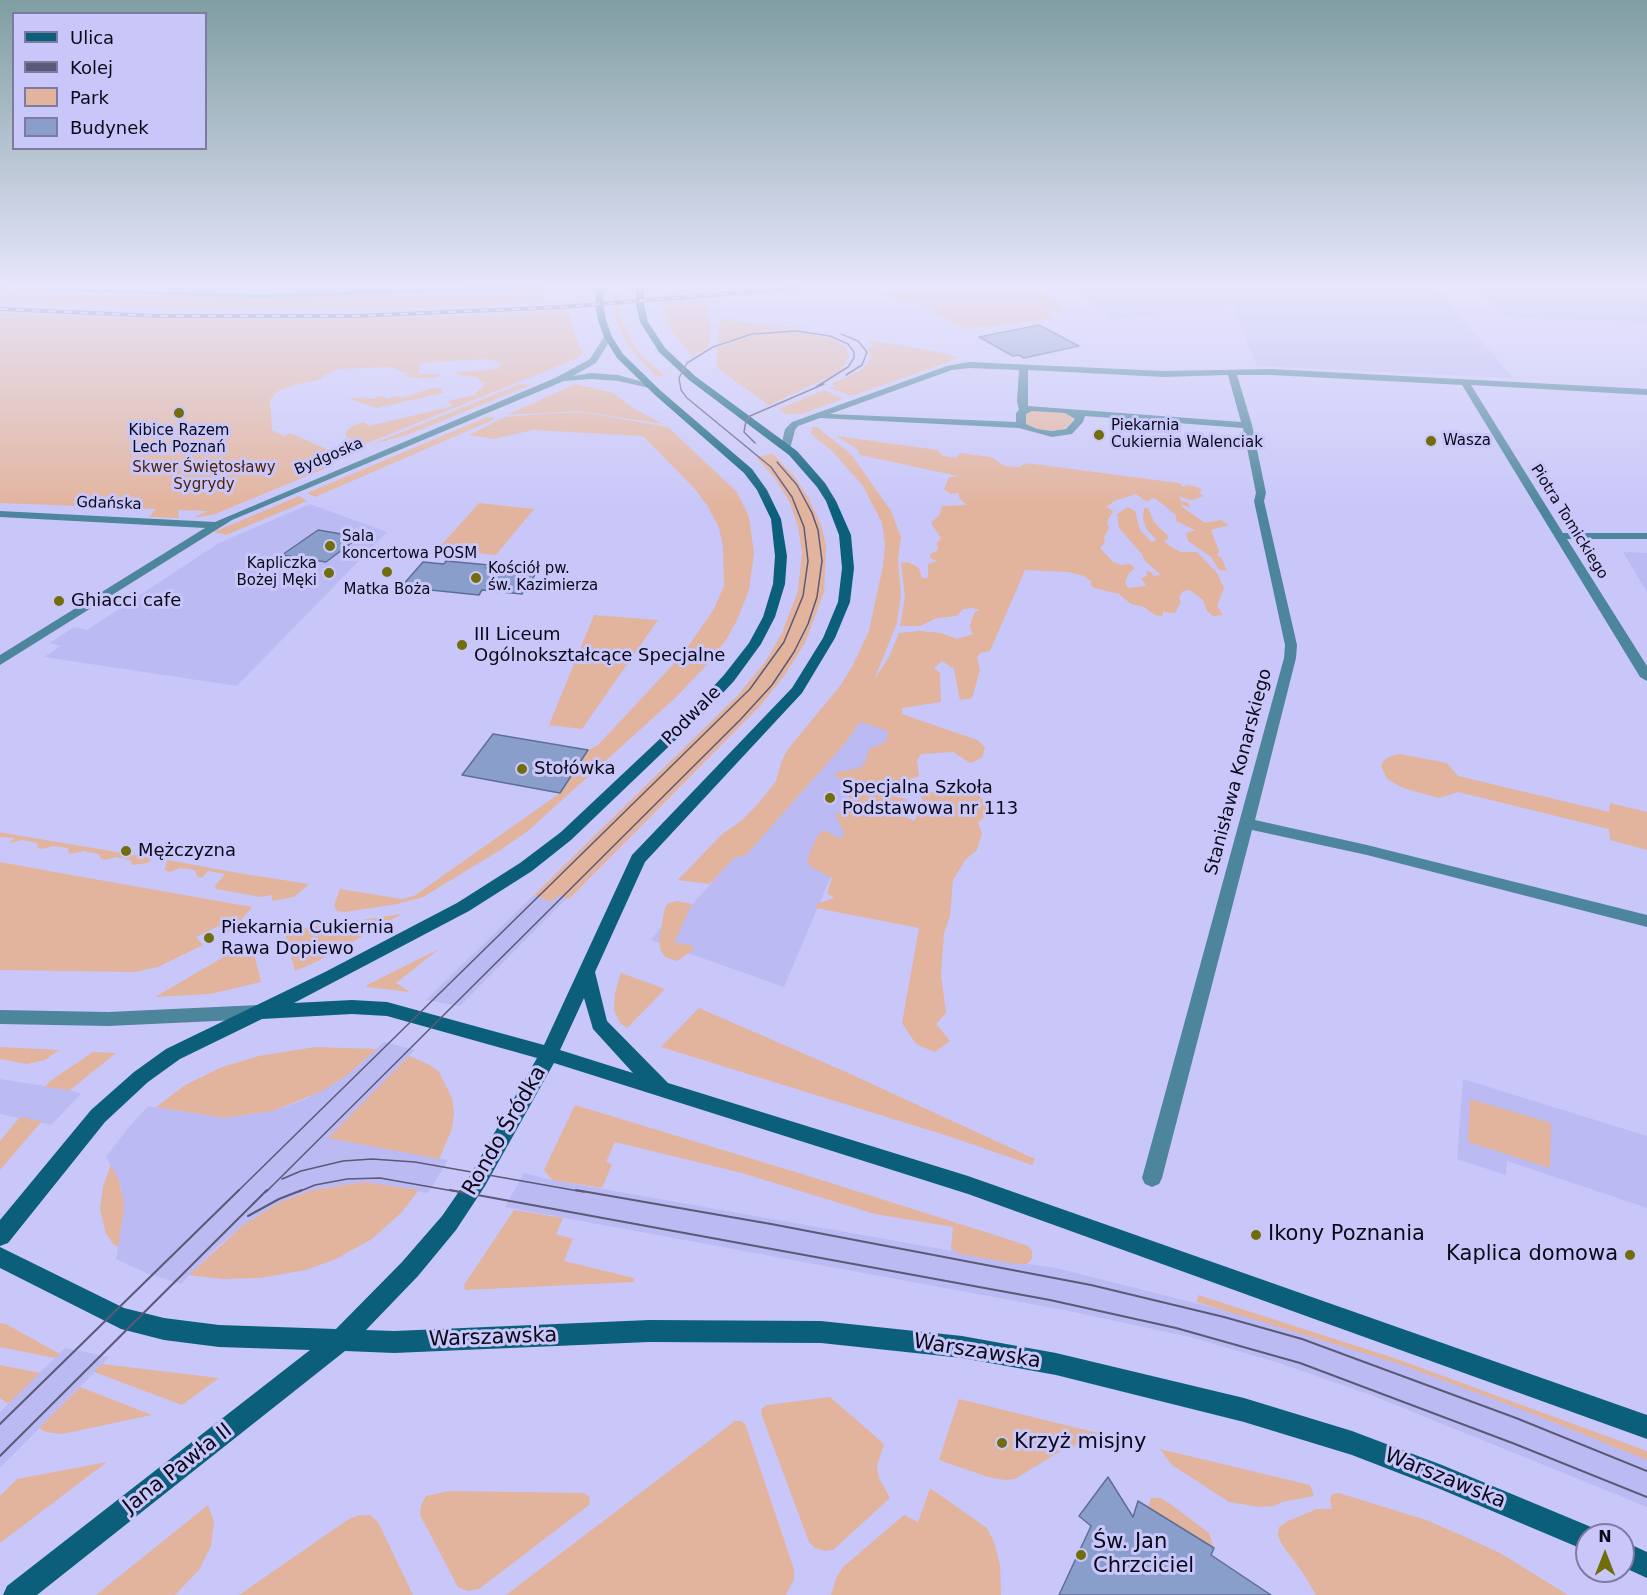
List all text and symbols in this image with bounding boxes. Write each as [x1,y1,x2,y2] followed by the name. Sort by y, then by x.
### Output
[12,12,207,150] legend
[70,27,114,48] text: Ulica
[70,57,113,78] text: Kolej
[70,87,109,108] text: Park
[70,117,149,138] text: Budynek
[172,406,186,420] marker: Kibice Razem Lech Poznań
[1111,417,1263,452] place label: Piekarnia Cukiernia Walenciak
[129,422,229,457] place label: Kibice Razem Lech Poznań
[1092,428,1106,442] marker: Piekarnia Cukiernia Walenciak
[1443,432,1491,450] place label: Wasza
[292,434,366,480] street label: Bydgoska
[1424,434,1438,448] marker: Wasza
[132,459,276,494] park label: Skwer Świętosławy Sygrydy
[1526,461,1612,583] street label: Piotra Tomickiego
[76,494,142,514] street label: Gdańska
[342,528,477,563] place label: Sala koncertowa POSM
[323,539,337,553] marker: Sala koncertowa POSM
[236,555,317,590] place label: Kapliczka Bożej Męki
[488,560,598,595] place label: Kościół pw. św. Kazimierza
[380,565,394,579] marker: Matka Boża
[322,566,336,580] marker: Kapliczka Bożej Męki
[469,571,483,585] marker: Kościół pw. św. Kazimierza
[344,581,430,599] place label: Matka Boża
[71,590,181,612] place label: Ghiacci cafe
[52,594,66,608] marker: Ghiacci cafe
[474,624,725,666] place label: III Liceum Ogólnokształcące Specjalne
[455,638,469,652] marker: III Liceum Ogólnokształcące Specjalne
[1201,666,1277,878] street label: Stanisława Konarskiego
[658,682,726,750] street label: Podwale
[534,758,615,780] place label: Stołówka
[515,762,529,776] marker: Stołówka
[842,777,1018,820] place label: Specjalna Szkoła Podstawowa nr 113
[823,791,837,805] marker: Specjalna Szkoła Podstawowa nr 113
[138,840,236,862] place label: Mężczyzna
[119,844,133,858] marker: Mężczyzna
[221,917,394,960] place label: Piekarnia Cukiernia Rawa Dopiewo
[202,931,216,945] marker: Piekarnia Cukiernia Rawa Dopiewo
[458,1062,552,1200] street label: Rondo Śródka
[1268,1222,1425,1248] place label: Ikony Poznania
[1249,1228,1263,1242] marker: Ikony Poznania
[1446,1242,1618,1268] place label: Kaplica domowa
[1623,1248,1637,1262] marker: Kaplica domowa
[428,1323,558,1353] street label: Warszawska
[912,1330,1042,1374] street label: Warszawska
[118,1419,238,1519] street label: Jana Pawła II
[1014,1430,1146,1456] place label: Krzyż misjny
[995,1436,1009,1450] marker: Krzyż misjny
[1381,1443,1509,1515] street label: Warszawska
[1575,1523,1635,1583] north arrow
[1598,1527,1612,1546] text: N
[1093,1530,1194,1580] place label: Św. Jan Chrzciciel
[1074,1548,1088,1562] marker: Św. Jan Chrzciciel

